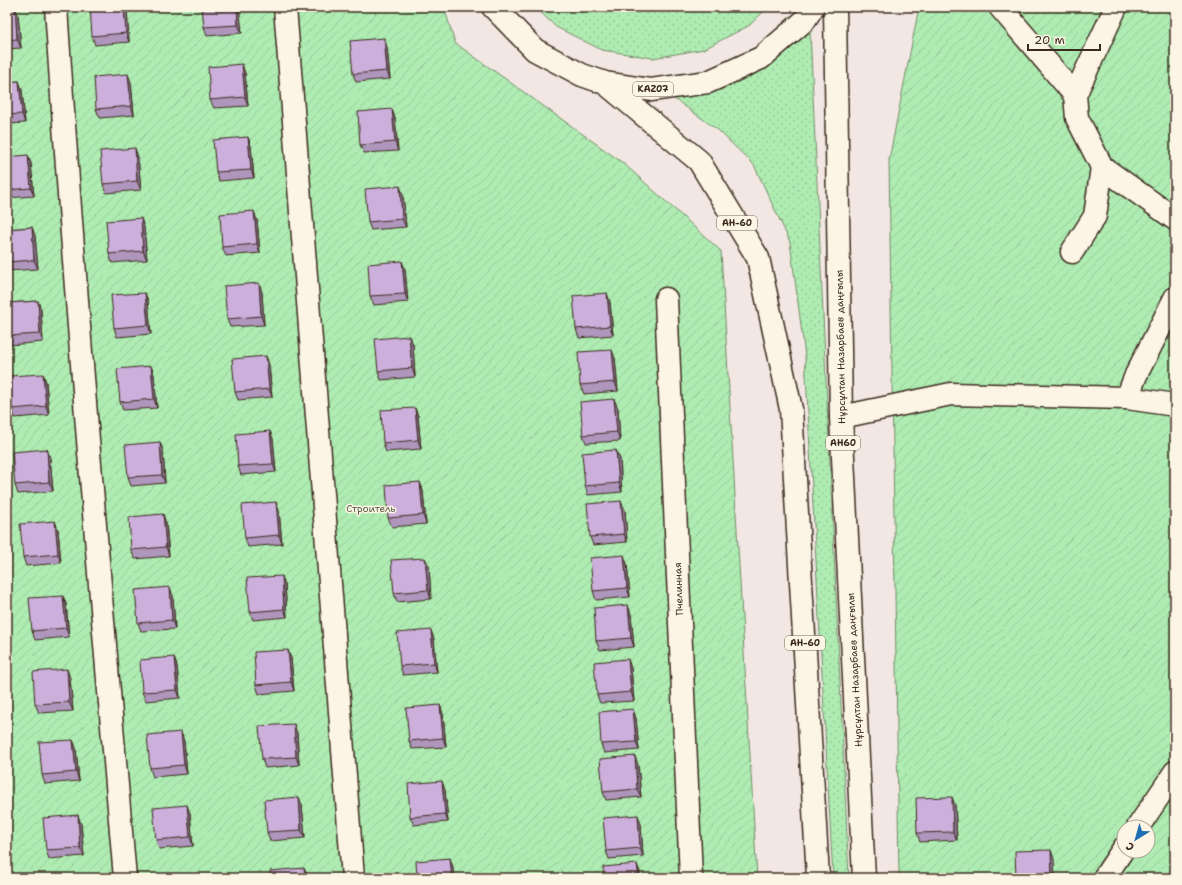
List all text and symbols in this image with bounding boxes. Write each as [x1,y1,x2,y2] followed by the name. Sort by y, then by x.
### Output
[1028,26,1100,52] scale bar
[1034,32,1065,48] text: 20 m
[633,82,673,96] road number: KAZ07
[717,216,757,230] road number: АН-60
[833,270,848,424] street label: Нұрсұлтан Назарбаев даңғылы
[826,436,860,450] road number: АН60
[346,502,396,515] park label: Строитель
[671,562,686,616] street label: Пчелинная
[844,593,865,747] street label: Нұрсұлтан Назарбаев даңғылы
[785,636,825,650] road number: АН-60
[1116,819,1156,859] north arrow
[1123,838,1137,855] text: С

